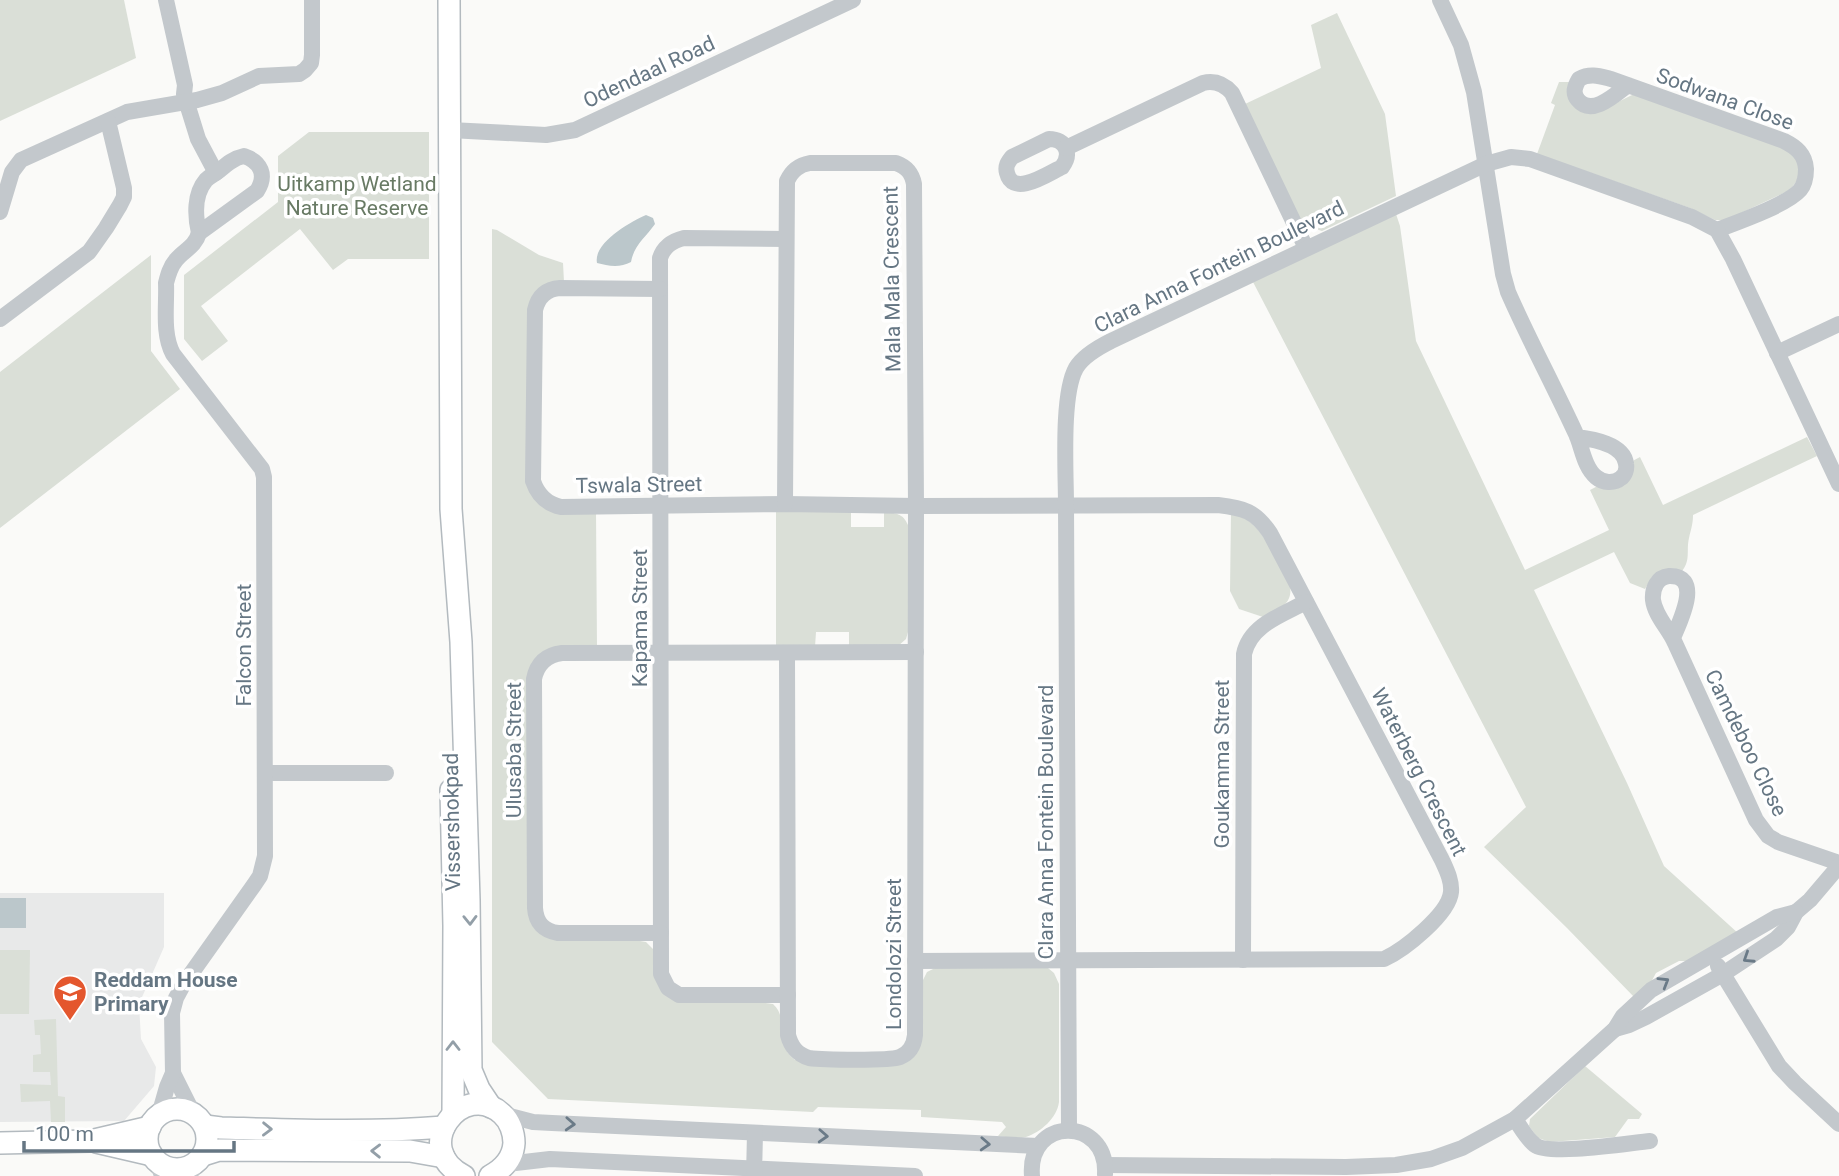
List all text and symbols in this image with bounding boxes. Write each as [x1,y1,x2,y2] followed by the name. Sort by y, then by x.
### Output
[579,31,719,113] street label: Odendaal Road
[1653,63,1797,135] street label: Sodwana Close
[277,172,437,220] park label: Uitkamp Wetland Nature Reserve
[878,186,906,372] street label: Mala Mala Crescent
[1090,196,1348,338] street label: Clara Anna Fontein Boulevard
[576,472,703,498] street label: Tswala Street
[628,549,652,687] street label: Kapama Street
[232,583,256,706] street label: Falcon Street
[1700,666,1792,820] street label: Camdeboo Close
[1210,679,1234,848] street label: Goukamma Street
[502,682,526,818] street label: Ulusaba Street
[1366,684,1472,860] street label: Waterberg Crescent
[1034,685,1058,959] street label: Clara Anna Fontein Boulevard
[439,753,465,891] street label: Vissershokpad
[882,878,906,1030] street label: Londolozi Street
[462,915,477,926] one-way arrow
[1743,950,1756,963] one-way arrow
[94,968,238,1016] place label: Reddam House Primary
[51,973,89,1022] school or university icon: Reddam House Primary
[1656,978,1669,991] one-way arrow
[445,1040,461,1050] one-way arrow
[24,1110,234,1154] scale bar
[564,1116,575,1131] one-way arrow
[35,1122,94,1146] text: 100 m
[261,1122,272,1137] one-way arrow
[818,1129,829,1144] one-way arrow
[980,1137,991,1152] one-way arrow
[370,1143,381,1159] one-way arrow

